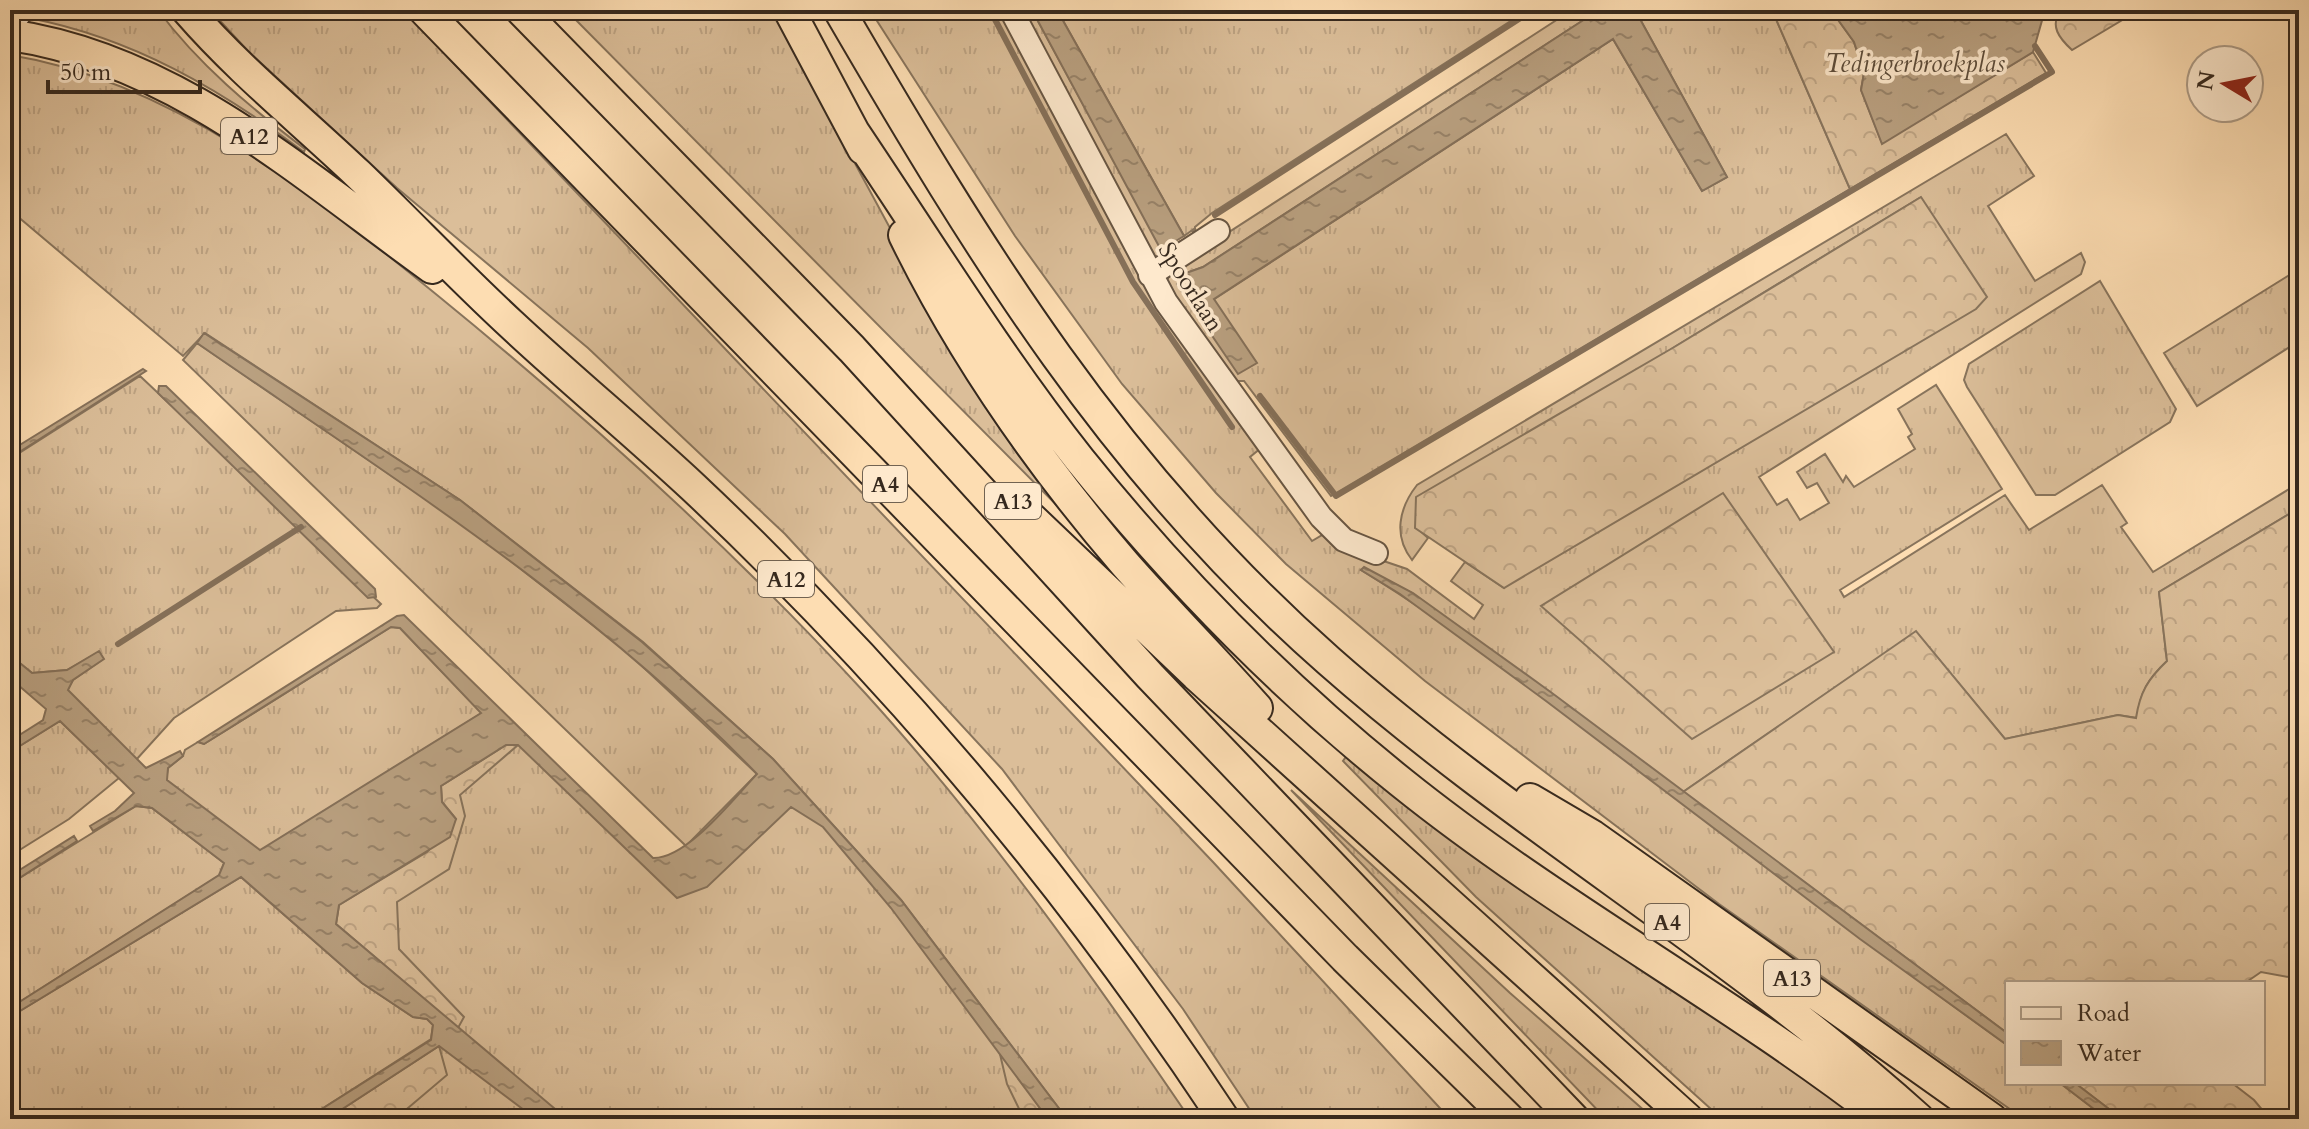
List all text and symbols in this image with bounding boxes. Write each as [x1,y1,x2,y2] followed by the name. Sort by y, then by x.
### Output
[48,44,200,94] scale bar
[2185,44,2265,124] north arrow
[1825,46,2005,81] water label: Tedingerbroekplas
[60,56,112,89] text: 50 m
[2190,69,2223,93] text: N
[221,118,277,154] road number: A12
[1150,236,1231,339] street label: Spoorlaan
[863,466,907,502] road number: A4
[985,483,1041,519] road number: A13
[758,561,814,597] road number: A12
[1645,904,1689,940] road number: A4
[1764,960,1820,996] road number: A13
[2005,981,2265,1085] legend
[2077,997,2130,1030] text: Road
[2076,1037,2141,1070] text: Water

